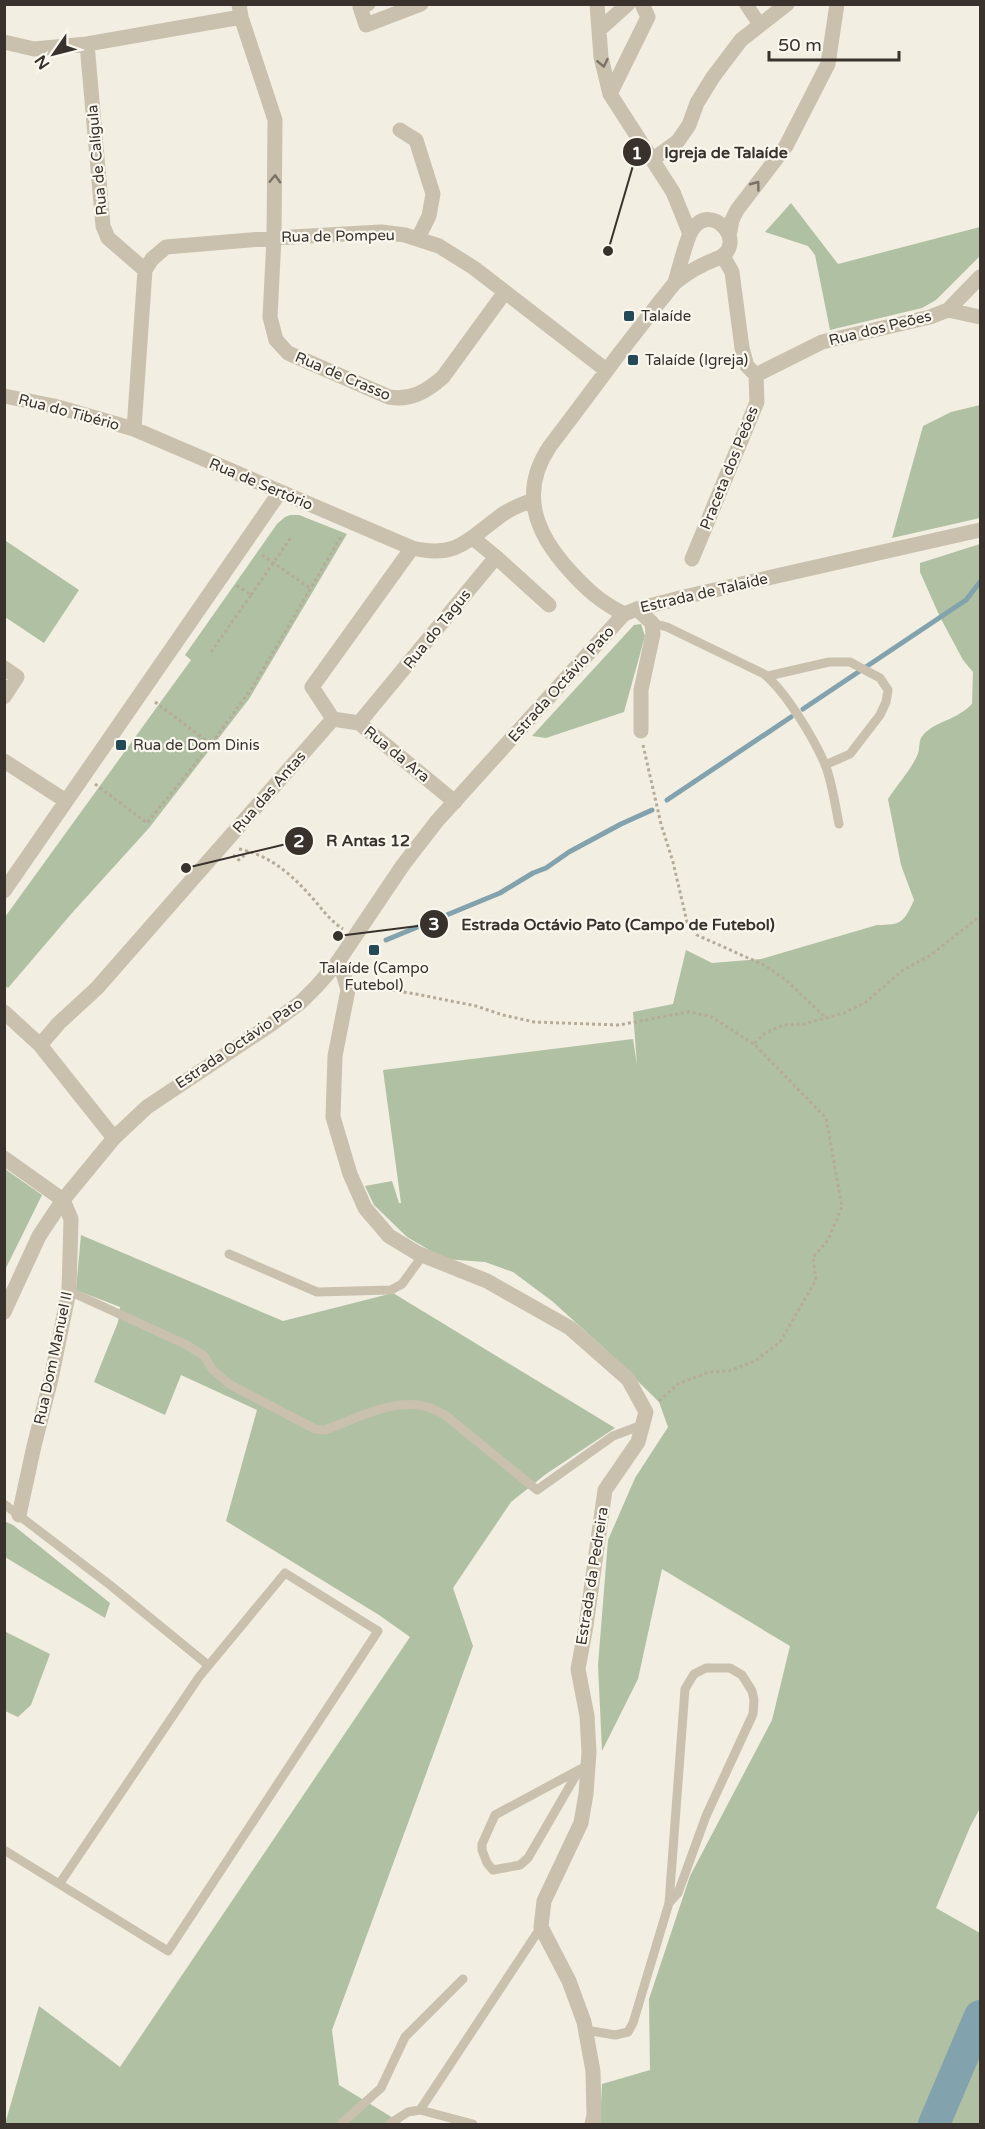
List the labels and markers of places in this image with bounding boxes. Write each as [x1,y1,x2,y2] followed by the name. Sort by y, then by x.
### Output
[622,135,799,169] callout: Igreja de Talaíde
[641,307,691,325] place label: Talaíde
[622,309,636,323] marker: Talaíde
[645,351,748,369] place label: Talaíde (Igreja)
[626,353,640,367] marker: Talaíde (Igreja)
[133,736,260,754] place label: Rua de Dom Dinis
[114,738,128,752] marker: Rua de Dom Dinis
[284,824,422,858] callout: R Antas 12
[419,907,786,941] callout: Estrada Octávio Pato (Campo de Futebol)
[367,943,381,957] marker: Talaíde (Campo Futebol)
[319,959,429,994] place label: Talaíde (Campo Futebol)

